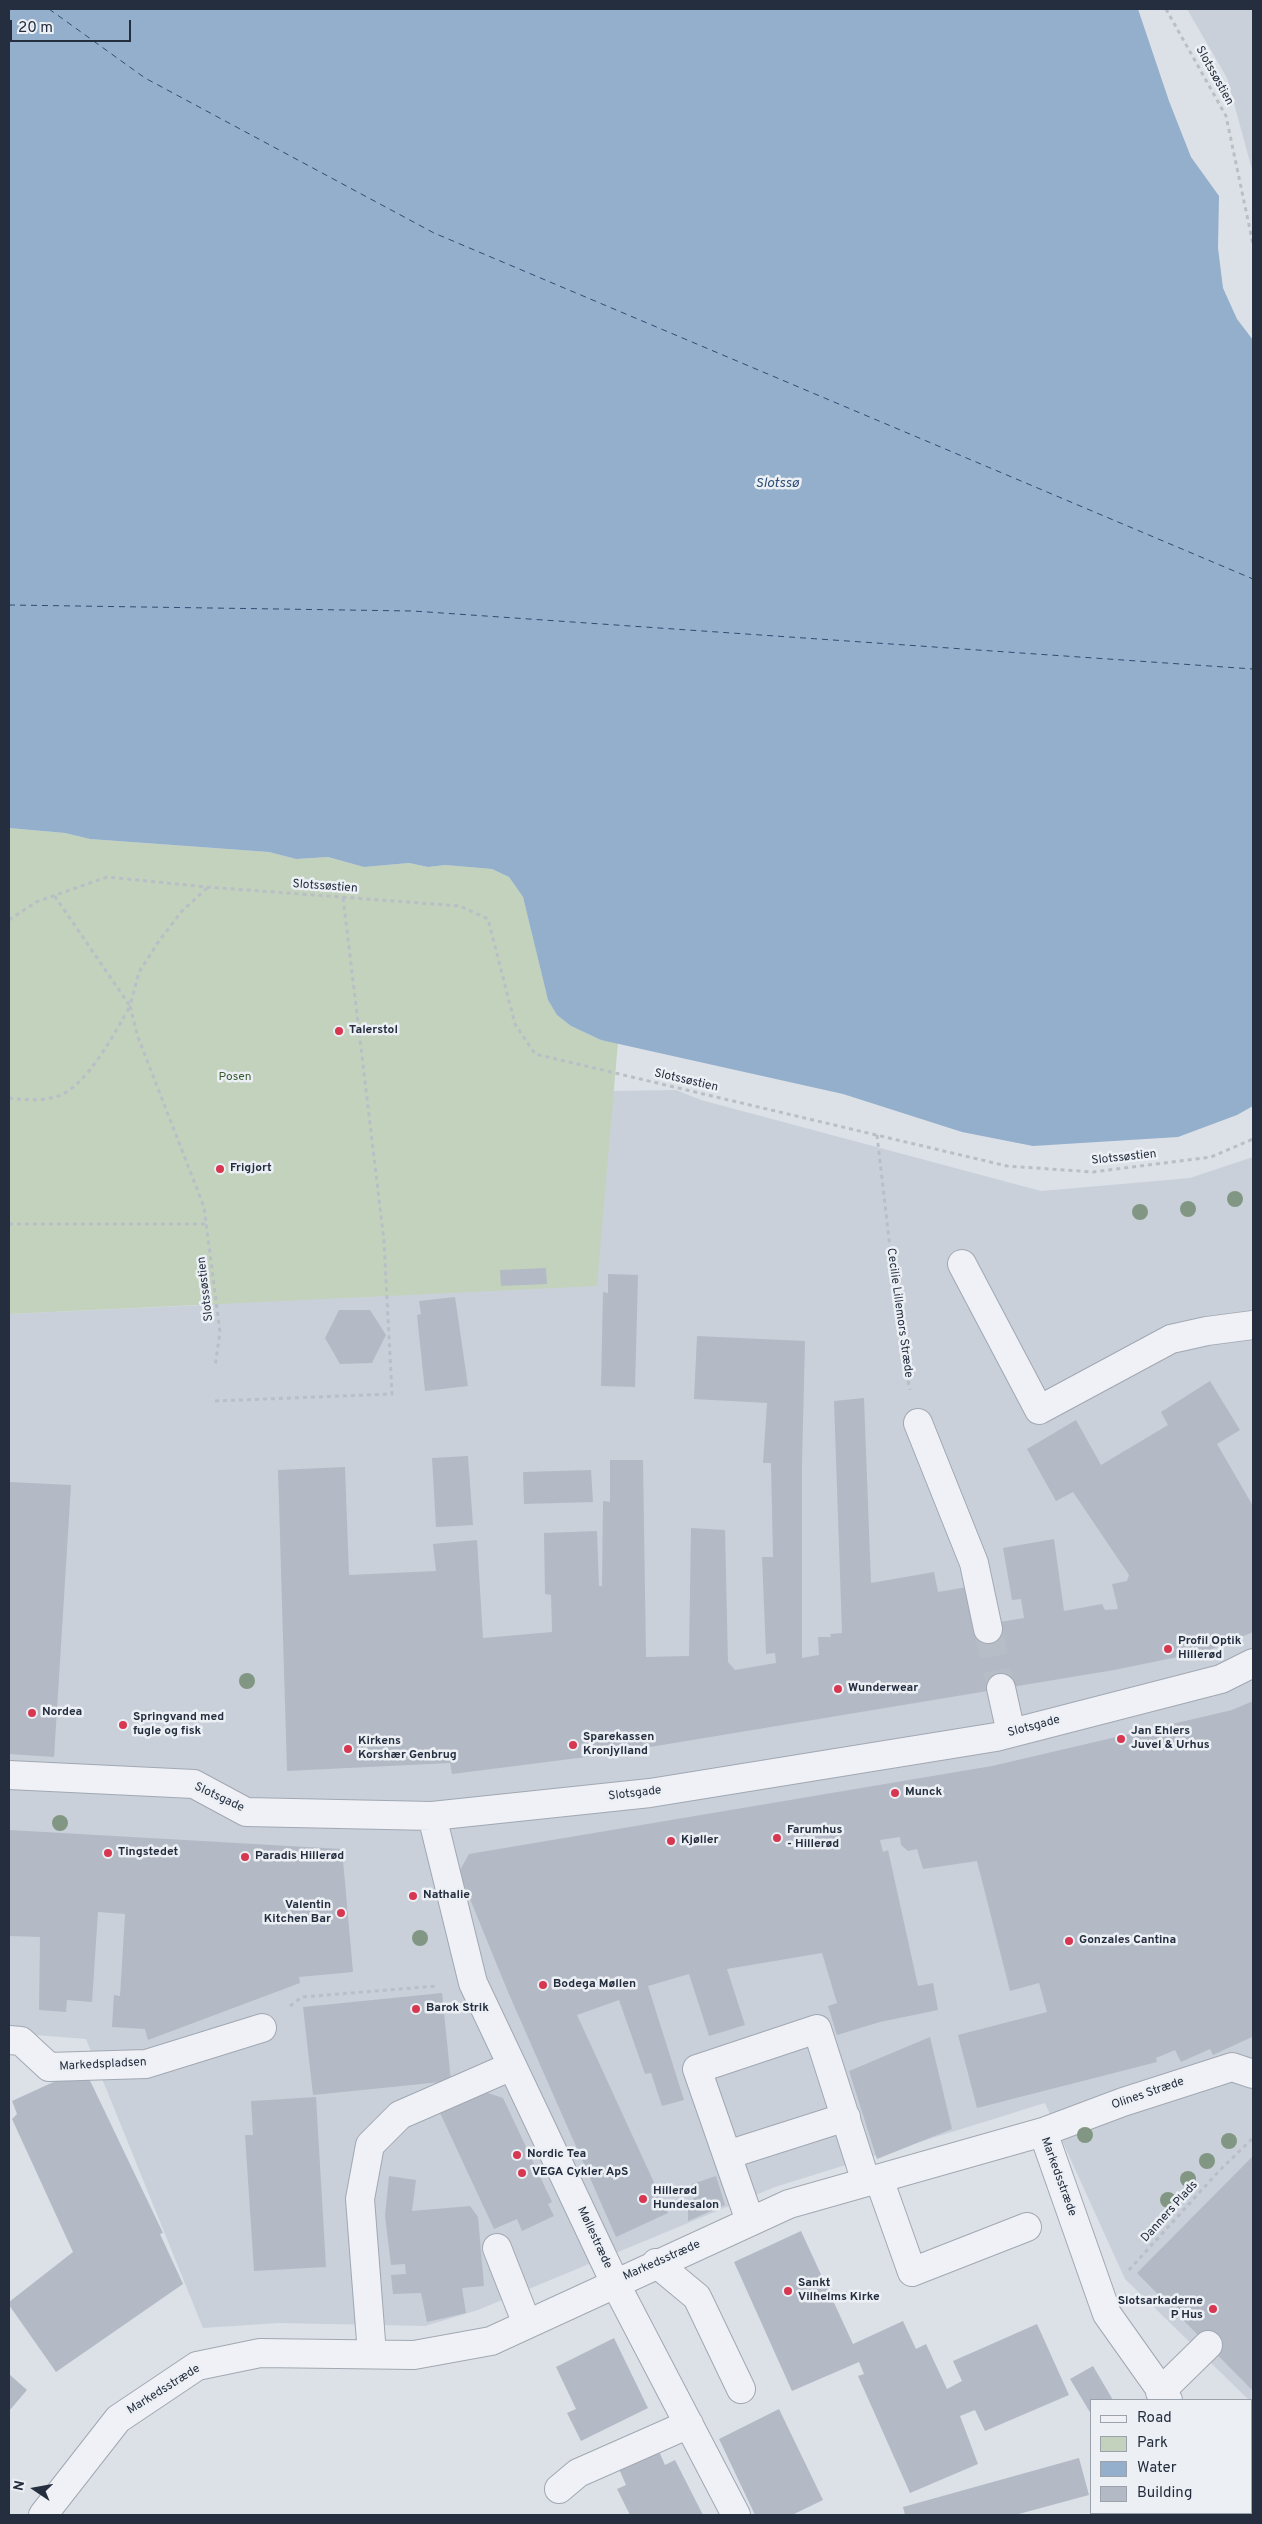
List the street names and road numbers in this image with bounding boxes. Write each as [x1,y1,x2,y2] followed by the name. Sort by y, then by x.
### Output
[1192,44,1236,108] street label: Slotssøstien
[292,878,358,896] street label: Slotssøstien
[653,1067,719,1095] street label: Slotssøstien
[1091,1147,1157,1169] street label: Slotssøstien
[883,1247,915,1379] street label: Cecilie Lillemors Stræde
[195,1256,217,1322] street label: Slotssøstien
[1006,1713,1062,1741] street label: Slotsgade
[192,1780,246,1816] street label: Slotsgade
[608,1784,662,1804] street label: Slotsgade
[59,2056,147,2074] street label: Markedspladsen
[1110,2075,1186,2113] street label: Olines Stræde
[1037,2135,1079,2219] street label: Markedsstræde
[1139,2178,1201,2246] street label: Danners Plads
[573,2205,615,2271] street label: Møllestræde
[621,2238,703,2284] street label: Markedsstræde
[125,2362,203,2418] street label: Markedsstræde

